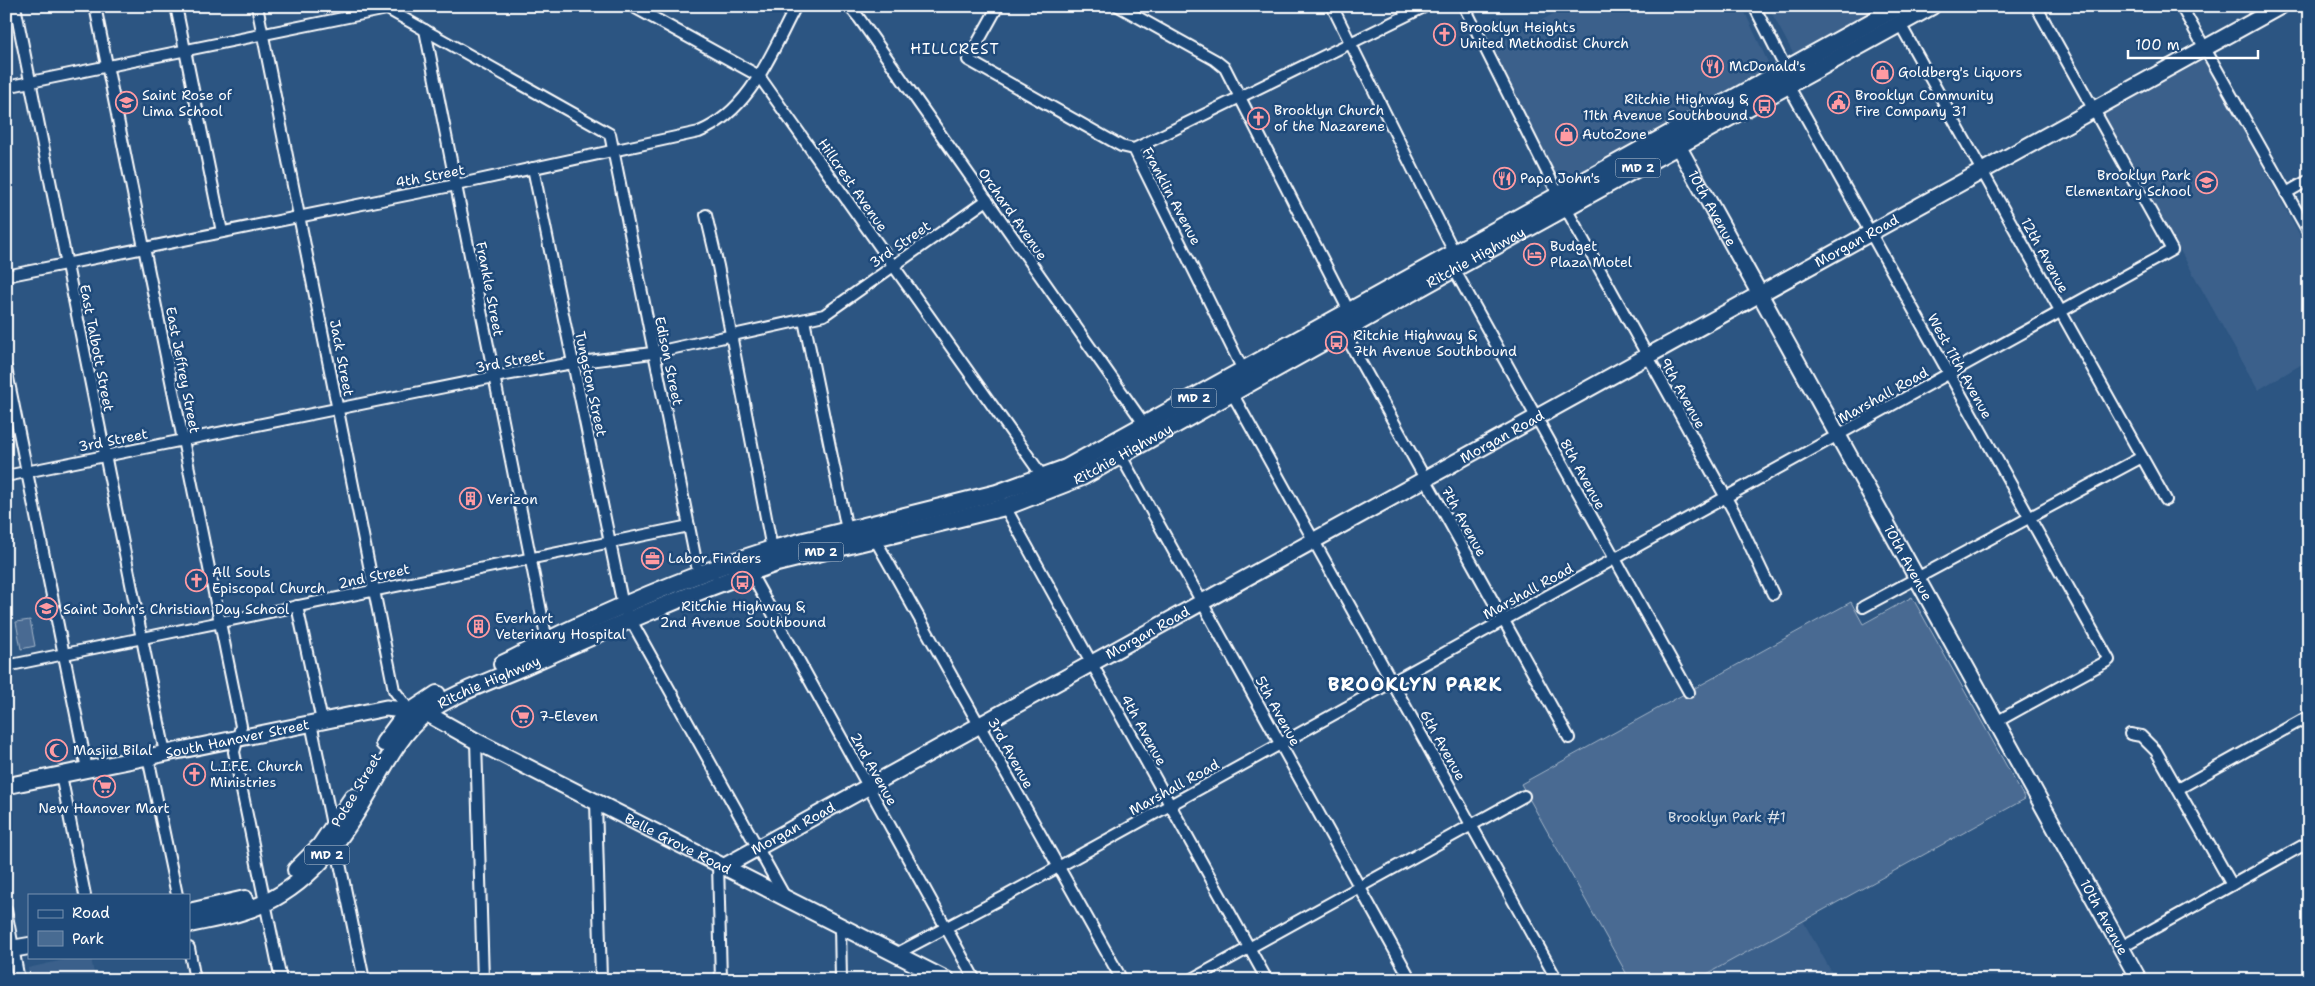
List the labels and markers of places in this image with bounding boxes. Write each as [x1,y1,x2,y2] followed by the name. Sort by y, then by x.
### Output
[1460,18,1629,52] place label: Brooklyn Heights United Methodist Church
[1432,23,1456,47] church icon: Brooklyn Heights United Methodist Church
[1701,54,1725,78] restaurant icon: McDonald's
[1729,57,1806,75] place label: McDonald's
[1870,60,1894,84] shop icon: Goldberg's Liquors
[1898,63,2022,81] place label: Goldberg's Liquors
[142,86,233,120] place label: Saint Rose of Lima School
[1855,86,1994,120] place label: Brooklyn Community Fire Company 31
[1583,90,1748,124] place label: Ritchie Highway & 11th Avenue Southbound
[114,91,138,115] school or university icon: Saint Rose of Lima School
[1827,91,1851,115] public building icon: Brooklyn Community Fire Company 31
[1752,95,1776,119] bus stop icon: Ritchie Highway & 11th Avenue Southbound
[1274,101,1385,135] place label: Brooklyn Church of the Nazarene
[1246,106,1270,130] church icon: Brooklyn Church of the Nazarene
[1554,122,1578,146] shop icon: AutoZone
[1582,125,1647,143] place label: AutoZone
[1492,166,1516,190] restaurant icon: Papa John's
[2065,166,2192,200] place label: Brooklyn Park Elementary School
[1520,169,1600,187] place label: Papa John's
[2195,171,2219,195] school or university icon: Brooklyn Park Elementary School
[1550,237,1633,271] place label: Budget Plaza Motel
[1522,242,1546,266] hotel icon: Budget Plaza Motel
[1353,326,1517,360] place label: Ritchie Highway & 7th Avenue Southbound
[1325,331,1349,355] bus stop icon: Ritchie Highway & 7th Avenue Southbound
[459,487,483,511] building icon: Verizon
[487,490,538,508] place label: Verizon
[640,546,664,570] office icon: Labor Finders
[668,549,762,567] place label: Labor Finders
[212,563,326,597] place label: All Souls Episcopal Church
[184,568,208,592] church icon: All Souls Episcopal Church
[731,571,755,595] bus stop icon: Ritchie Highway & 2nd Avenue Southbound
[35,597,59,621] school or university icon: Saint John's Christian Day School
[660,597,826,631] place label: Ritchie Highway & 2nd Avenue Southbound
[63,600,290,618] place label: Saint John's Christian Day School
[495,609,627,643] place label: Everhart Veterinary Hospital
[467,614,491,638] building icon: Everhart Veterinary Hospital
[511,704,535,728] supermarket icon: 7-Eleven
[539,707,598,725] place label: 7-Eleven
[45,738,69,762] mosque icon: Masjid Bilal
[73,741,153,759] place label: Masjid Bilal
[210,757,303,791] place label: L.I.F.E. Church Ministries
[182,762,206,786] church icon: L.I.F.E. Church Ministries
[92,774,116,798] supermarket icon: New Hanover Mart
[38,799,170,817] place label: New Hanover Mart

